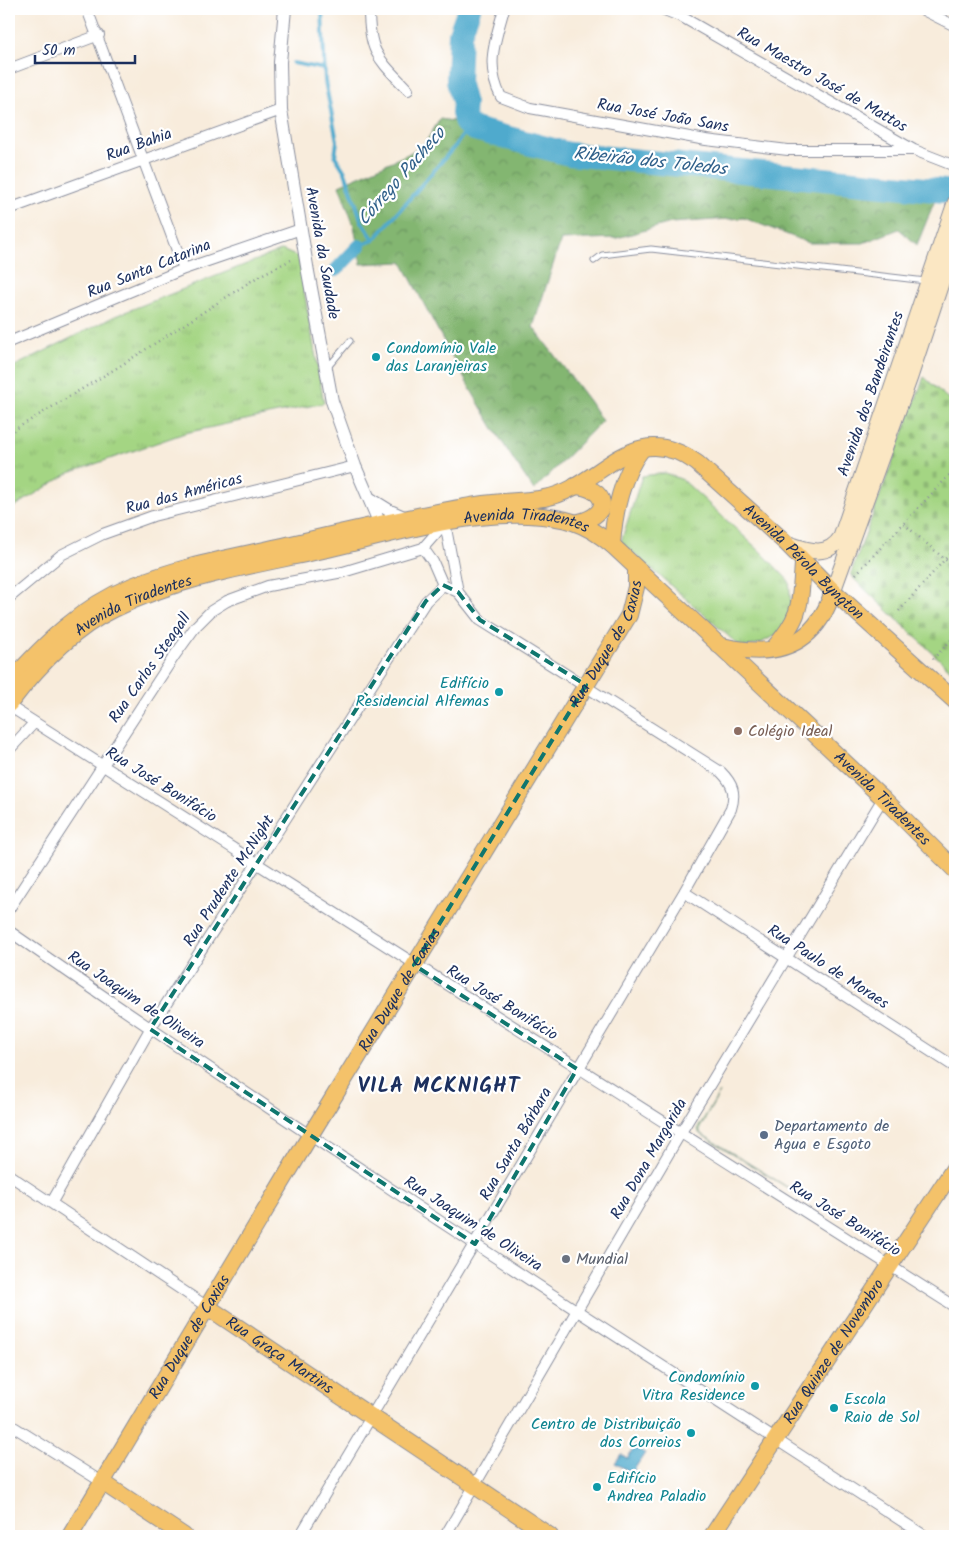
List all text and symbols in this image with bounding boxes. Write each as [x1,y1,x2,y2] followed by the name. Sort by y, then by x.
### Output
[732,21,912,139] street label: Rua Maestro José de Mattos
[35,32,135,64] scale bar
[42,39,76,63] text: 50 m
[595,92,731,140] street label: Rua José João Sans
[351,120,454,233] water label: Córrego Pacheco
[103,122,175,168] street label: Rua Bahia
[572,140,730,185] water label: Ribeirão dos Toledos
[298,185,346,321] street label: Avenida da Saudade
[83,233,215,305] street label: Rua Santa Catarina
[831,308,911,480] street label: Avenida dos Bandeirantes
[386,336,496,379] place label: Condomínio Vale das Laranjeiras
[370,351,382,363] marker: Condomínio Vale das Laranjeiras
[123,466,245,522] street label: Rua das Américas
[737,497,870,626] street label: Avenida Pérola Byngton
[462,502,594,540] street label: Avenida Tiradentes
[69,568,195,643] street label: Avenida Tiradentes
[563,580,649,712] street label: Rua Duque de Caxias
[102,607,198,728] street label: Rua Carlos Steagall
[355,671,489,714] place label: Edifício Residencial Alfemas
[493,686,505,698] marker: Edifício Residencial Alfemas
[748,719,832,744] place label: Colégio Ideal
[732,725,744,737] marker: Colégio Ideal
[100,741,222,829] street label: Rua José Bonifácio
[828,745,937,852] street label: Avenida Tiradentes
[177,809,282,952] street label: Rua Prudente McNight
[762,918,894,1016] street label: Rua Paulo de Moraes
[352,923,447,1057] street label: Rua Duque de Caxias
[62,945,210,1055] street label: Rua Joaquim de Oliveira
[441,959,563,1047] street label: Rua José Bonifácio
[358,1070,522,1103] district label: VILA MCKNIGHT
[473,1083,559,1205] street label: Rua Santa Bárbara
[604,1094,694,1224] street label: Rua Dona Margarida
[774,1114,889,1157] place label: Departamento de Agua e Esgoto
[758,1129,770,1141] marker: Departamento de Agua e Esgoto
[399,1170,547,1278] street label: Rua Joaquim de Oliveira
[784,1175,906,1263] street label: Rua José Bonifácio
[576,1247,628,1272] place label: Mundial
[560,1253,572,1265] marker: Mundial
[142,1270,237,1404] street label: Rua Duque de Caxias
[777,1274,891,1429] street label: Rua Quinze de Novembro
[221,1310,339,1401] street label: Rua Graça Martins
[642,1365,745,1408] place label: Condomínio Vitra Residence
[749,1380,761,1392] marker: Condomínio Vitra Residence
[844,1387,920,1430] place label: Escola Raio de Sol
[828,1402,840,1414] marker: Escola Raio de Sol
[531,1412,681,1455] place label: Centro de Distribuição dos Correios
[685,1427,697,1439] marker: Centro de Distribuição dos Correios
[607,1466,706,1509] place label: Edifício Andrea Paladio
[591,1481,603,1493] marker: Edifício Andrea Paladio

